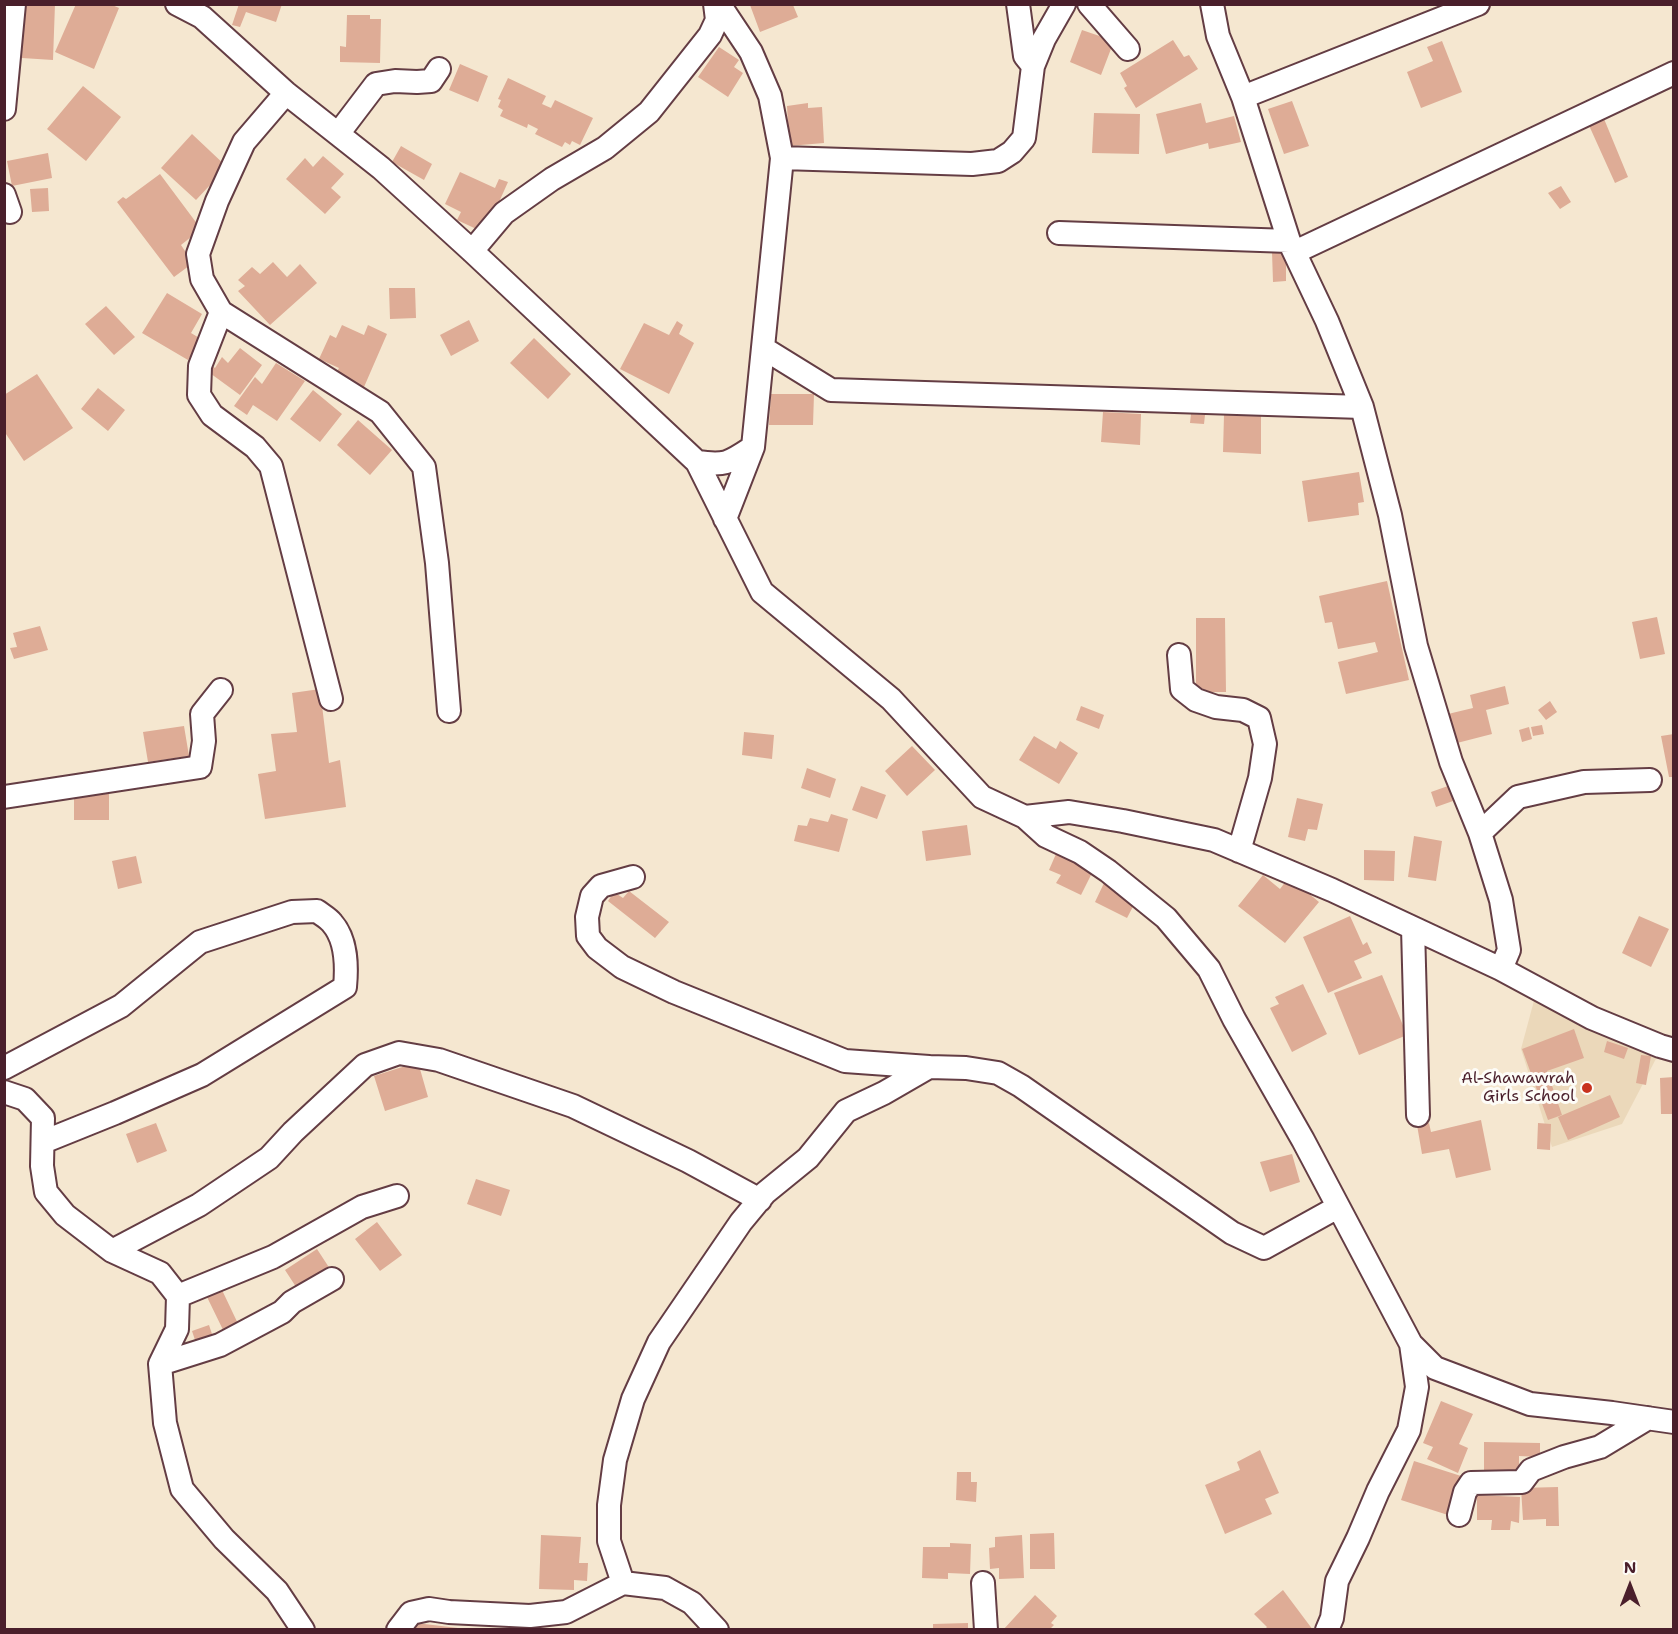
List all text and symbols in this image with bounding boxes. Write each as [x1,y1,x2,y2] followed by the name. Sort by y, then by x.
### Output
[1461,1069,1575,1107] place label: Al-Shawawrah Girls School
[1580,1081,1594,1095] marker: Al-Shawawrah Girls School
[1600,1556,1660,1616] north arrow
[1624,1557,1636,1578] text: N

